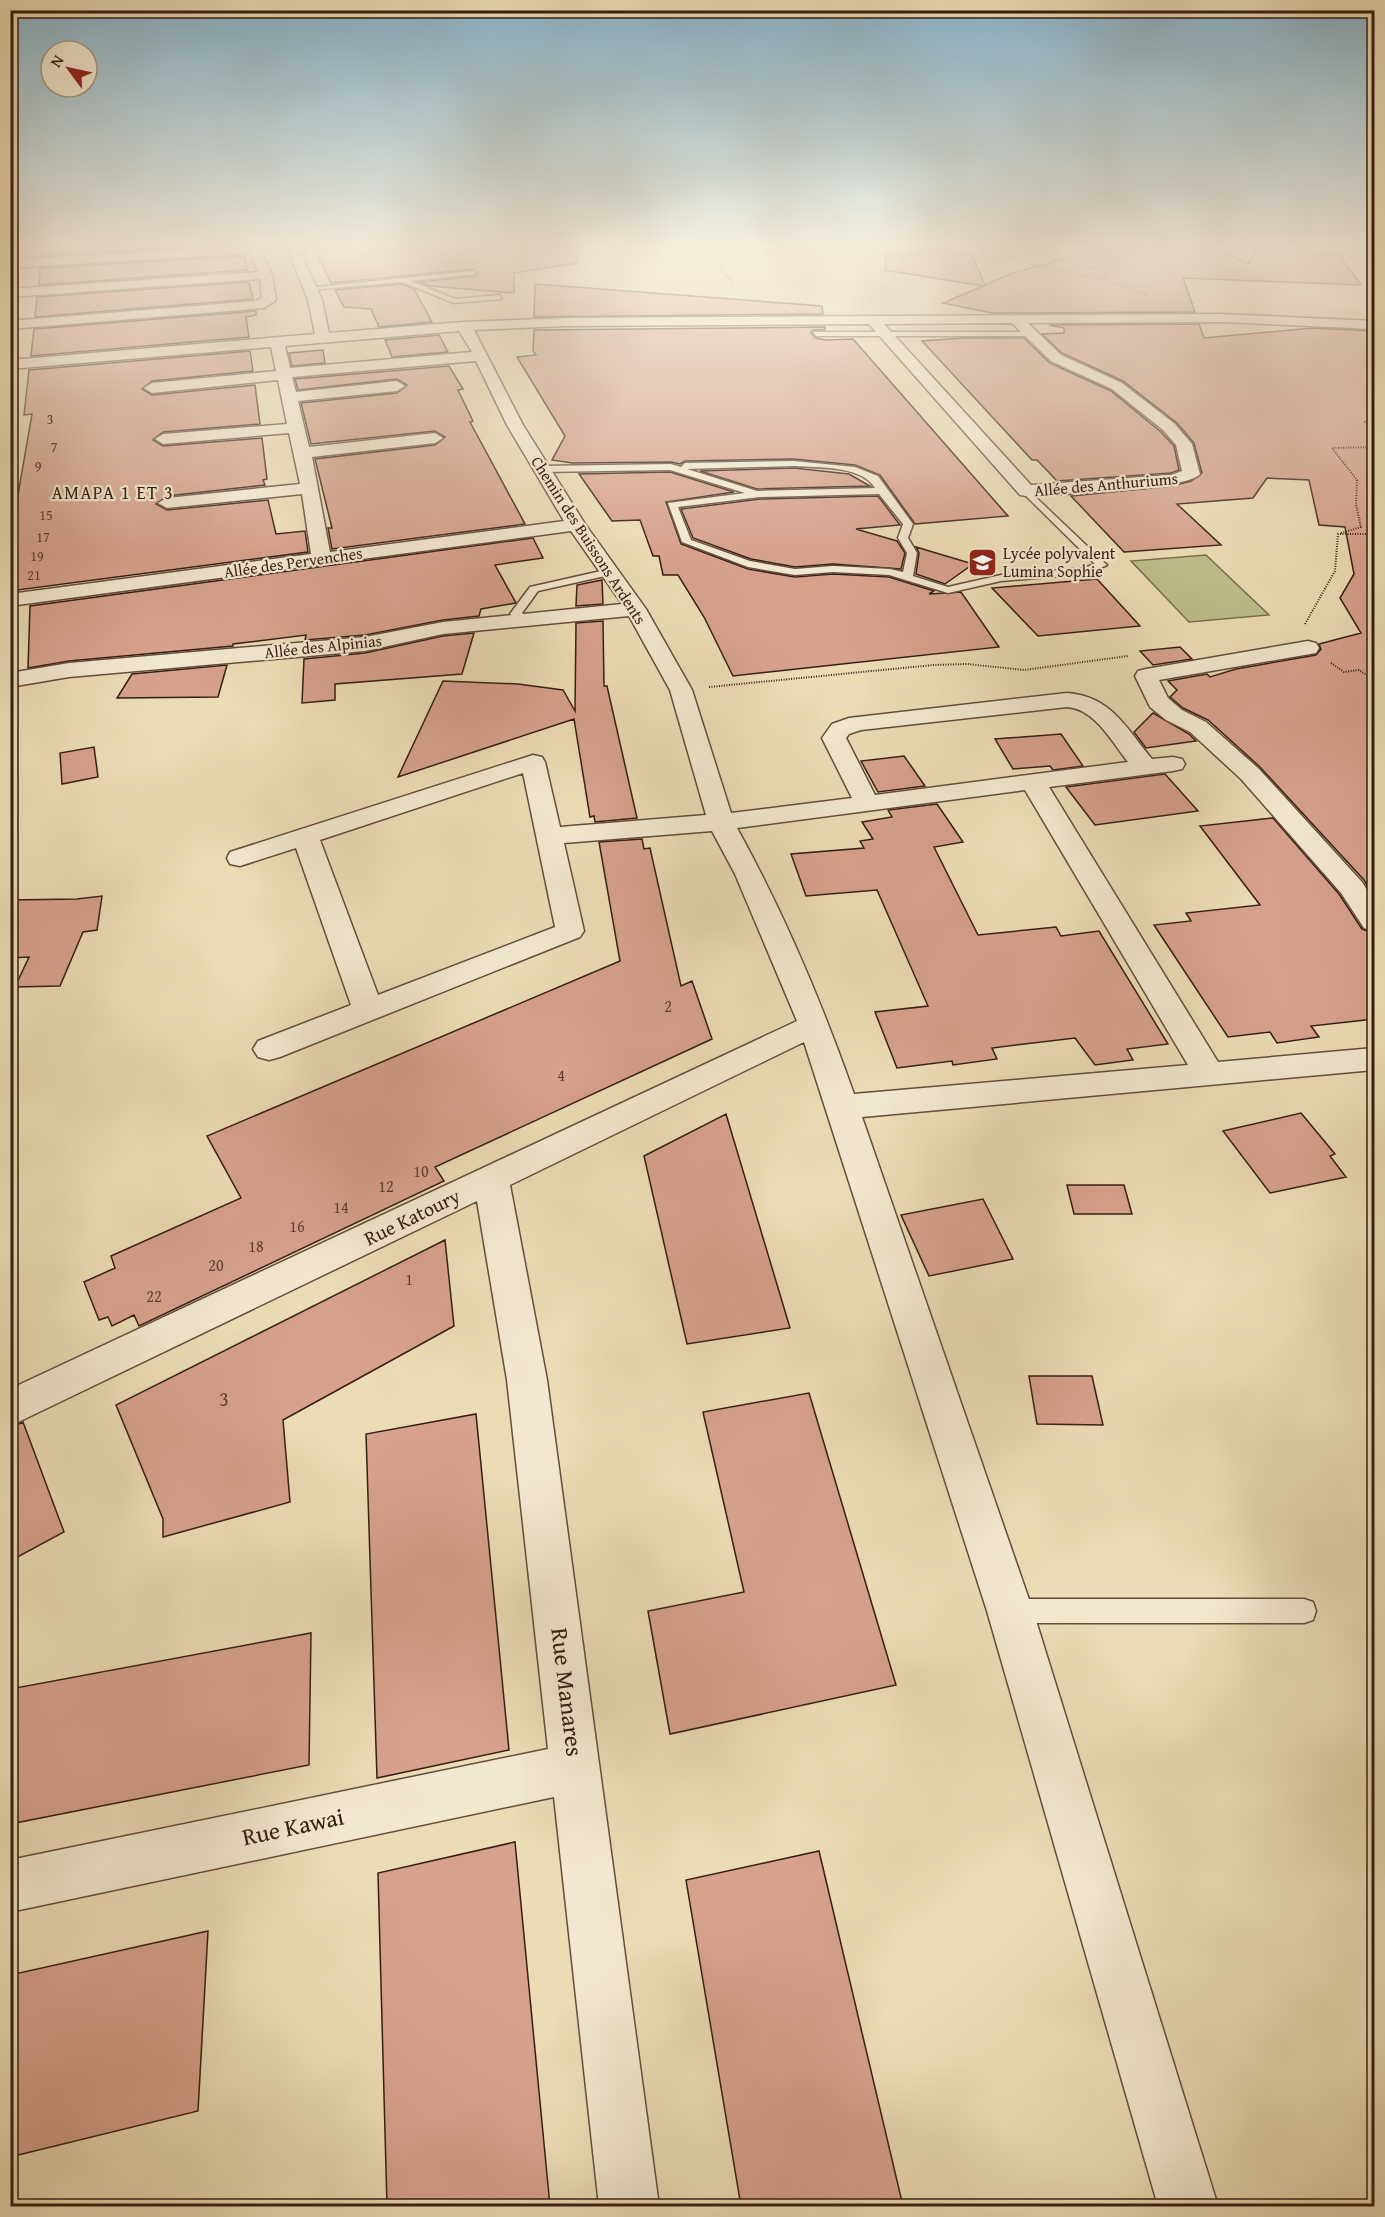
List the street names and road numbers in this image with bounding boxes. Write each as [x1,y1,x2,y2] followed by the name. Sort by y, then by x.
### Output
[525,451,653,629] street label: Chemin des Buissons Ardents
[1033,466,1179,502] street label: Allée des Anthuriums
[222,540,364,584] street label: Allée des Pervenches
[263,628,383,664] street label: Allée des Alpinias
[359,1181,465,1252] street label: Rue Katoury
[542,1626,593,1758] street label: Rue Manares
[239,1799,347,1854] street label: Rue Kawai

